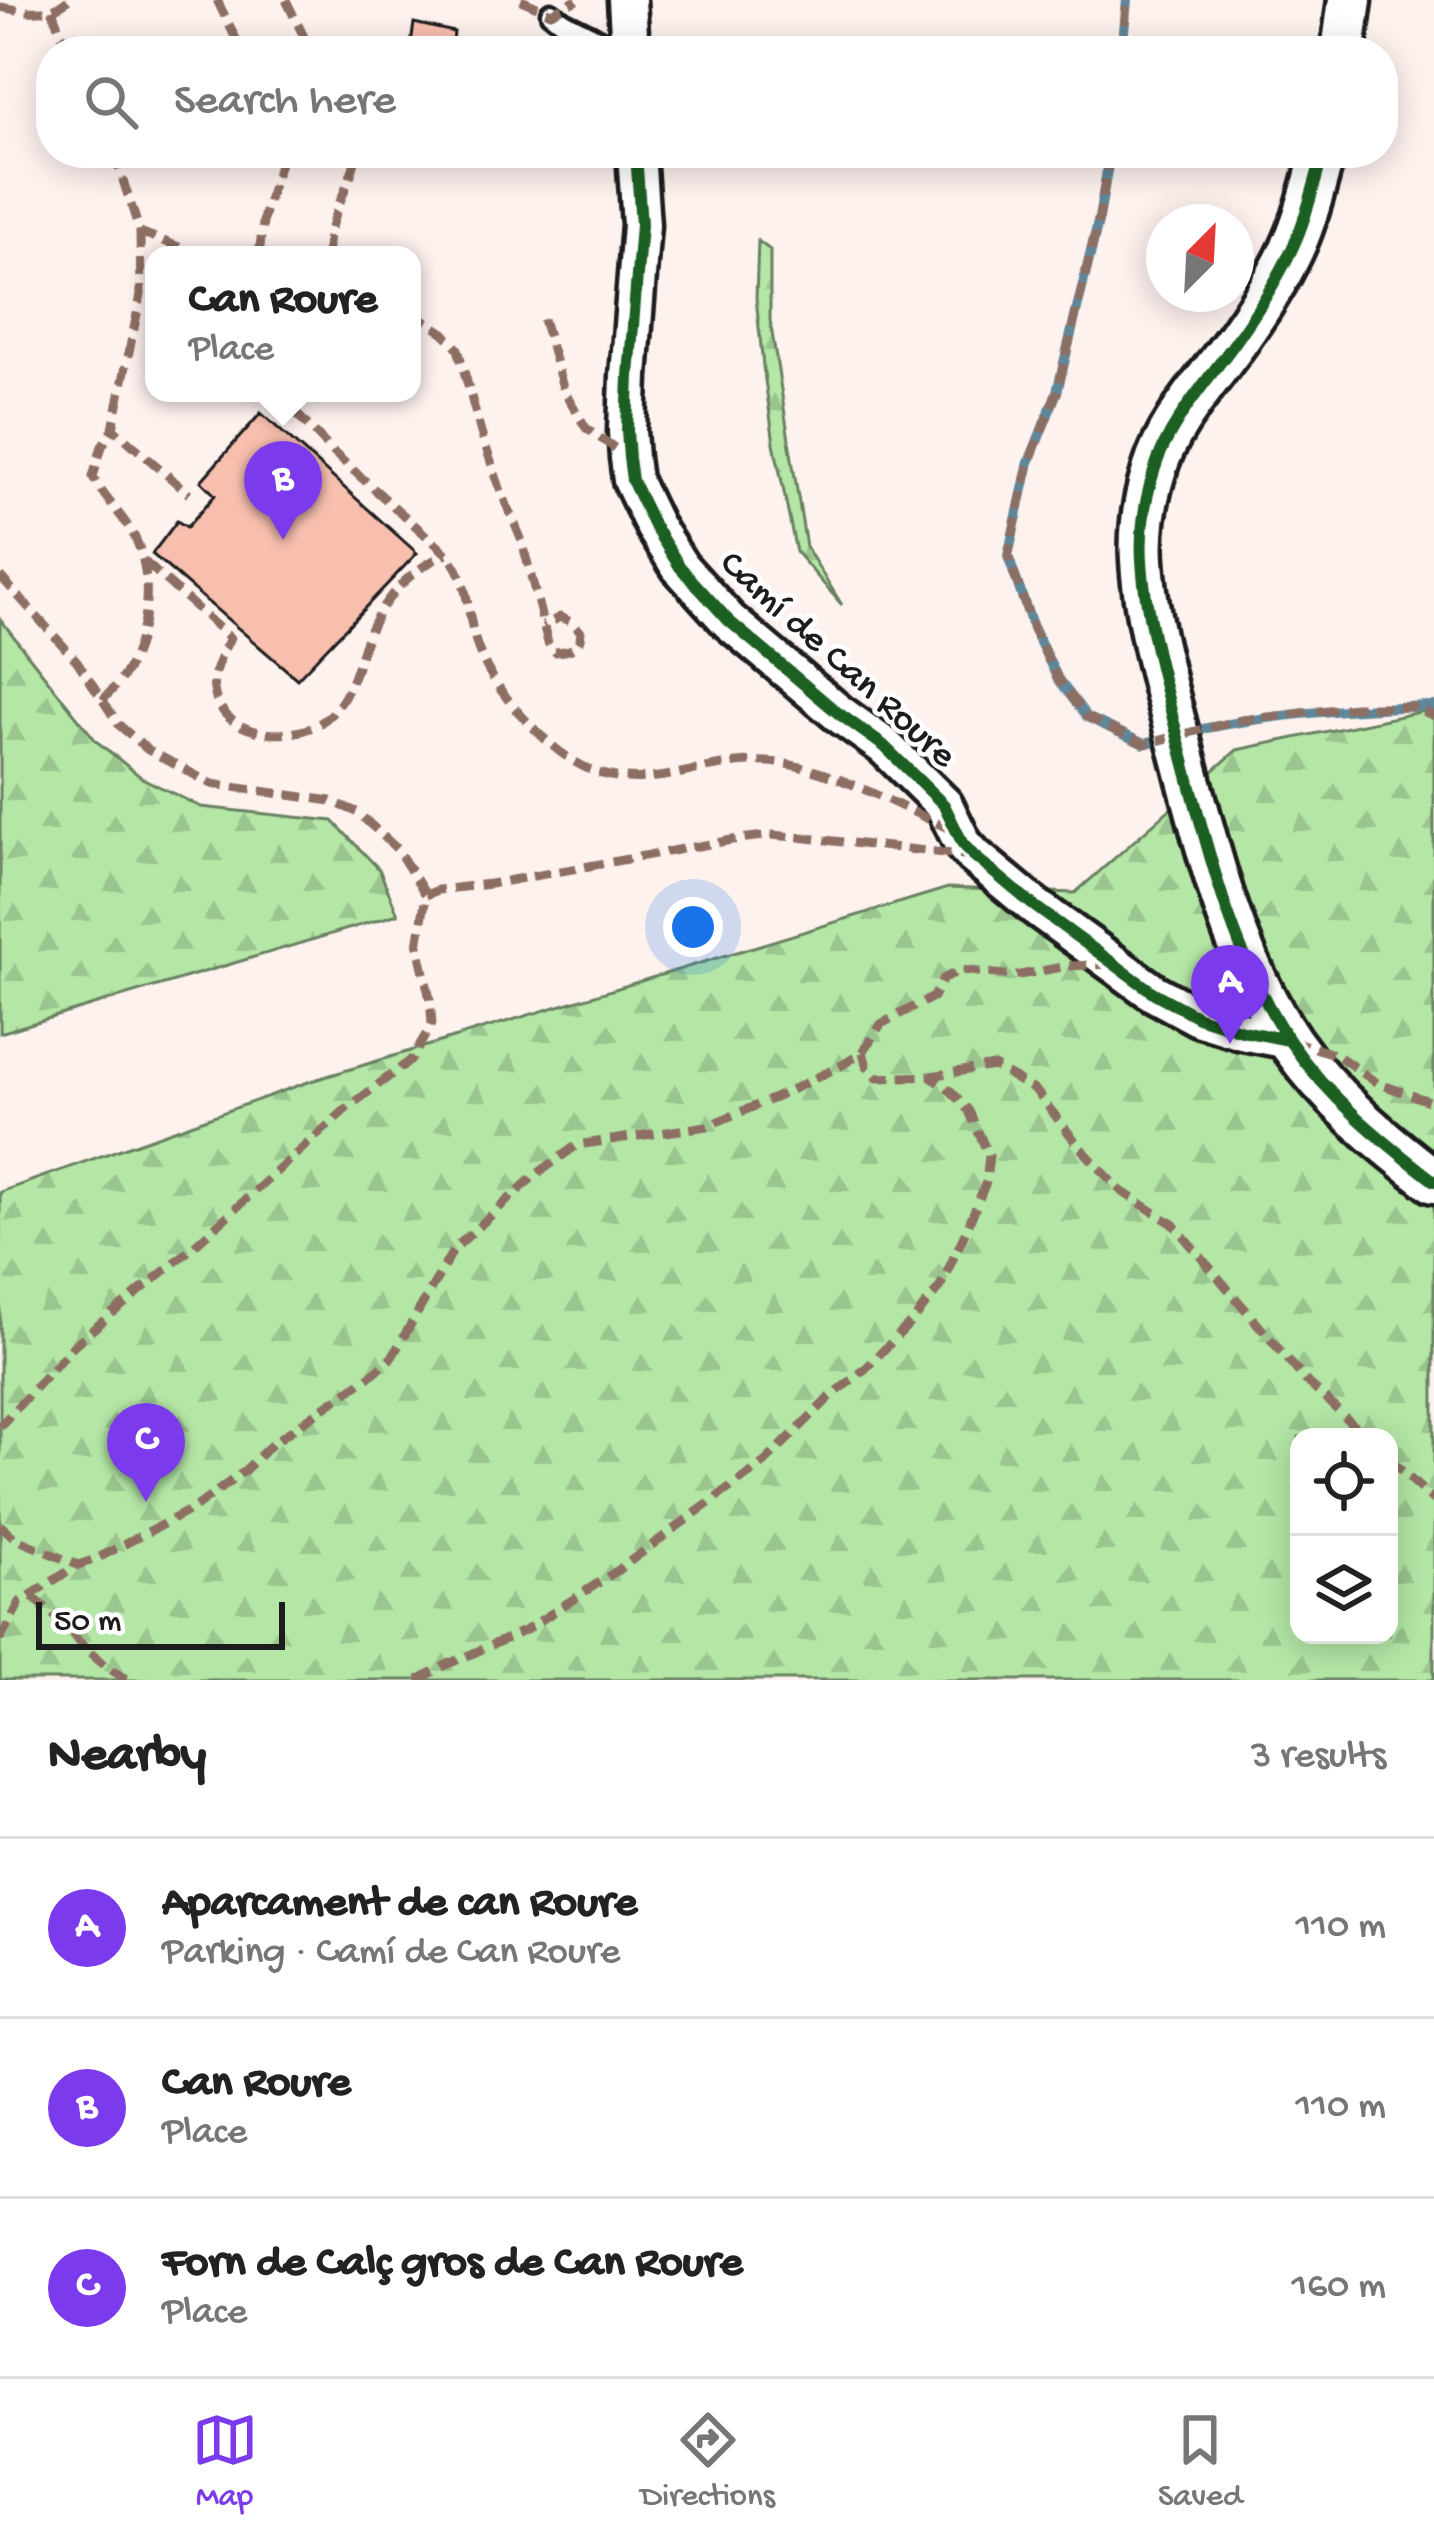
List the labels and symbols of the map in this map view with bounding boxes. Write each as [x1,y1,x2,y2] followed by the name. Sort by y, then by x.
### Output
[1146,204,1254,312] north arrow
[244,441,322,540] pin: B
[708,542,965,781] street label: Camí de Can Roure
[663,897,723,957] your location
[1191,945,1269,1044] pin: A
[107,1403,185,1502] pin: C
[36,1596,285,1649] scale bar

